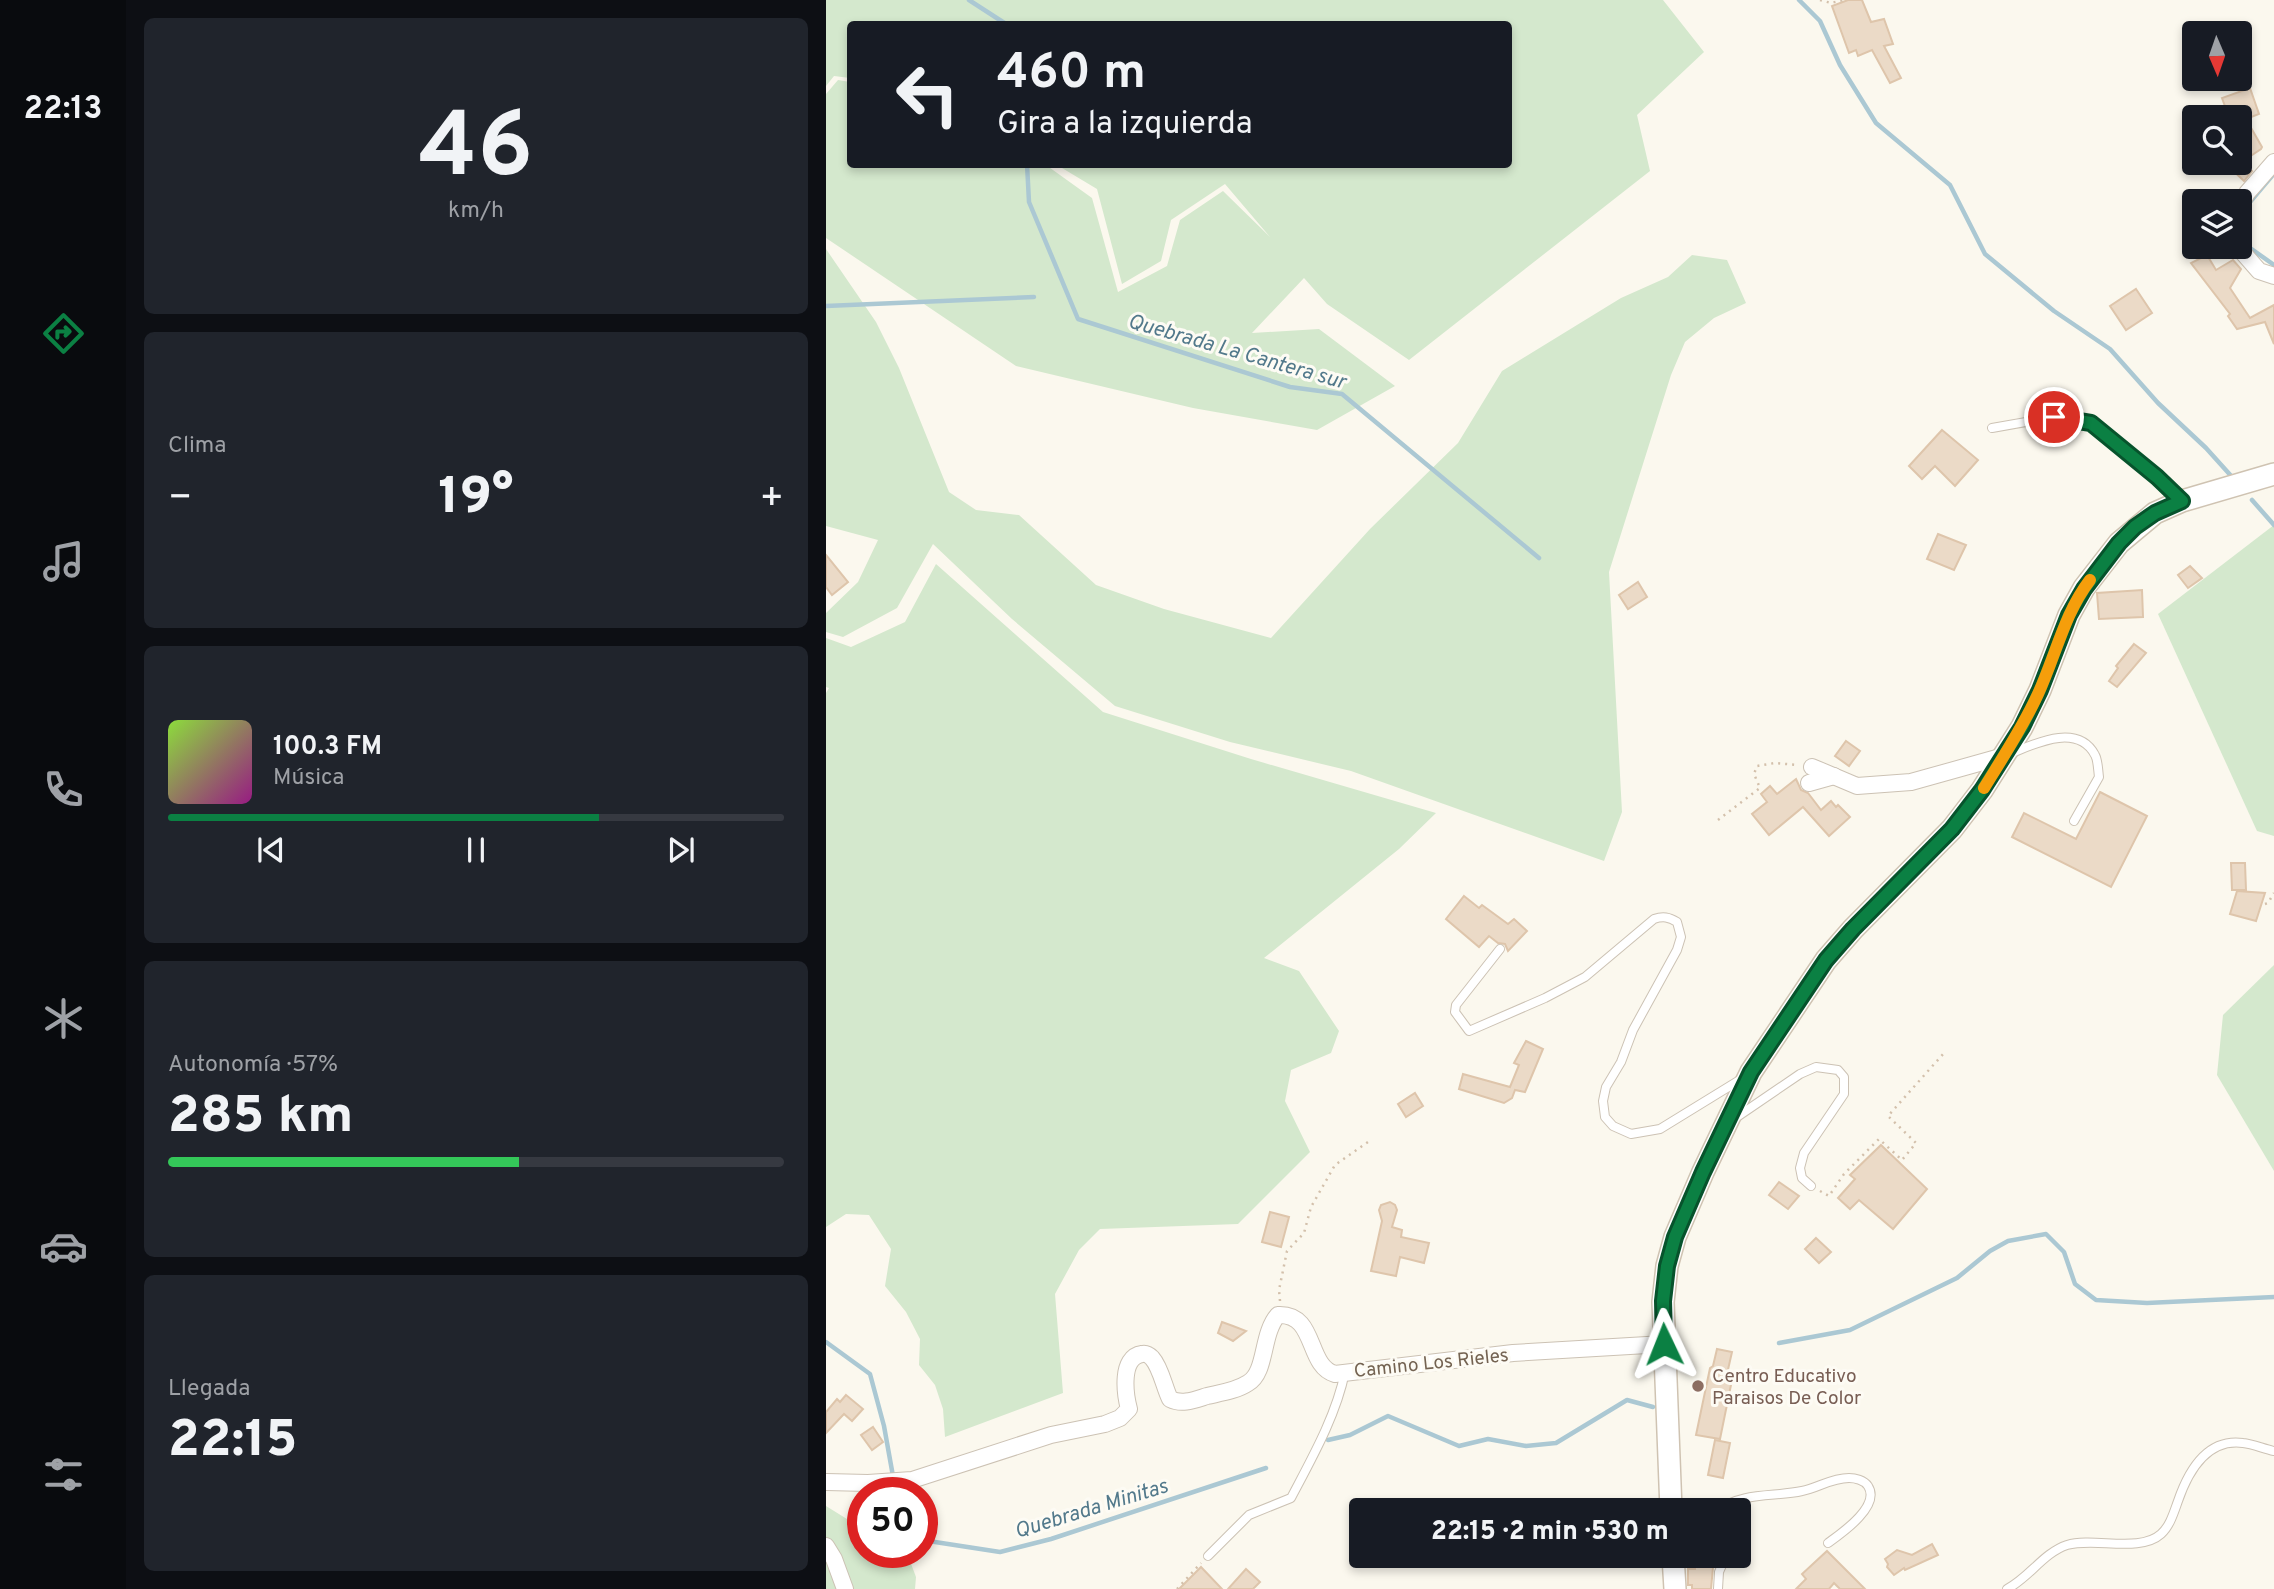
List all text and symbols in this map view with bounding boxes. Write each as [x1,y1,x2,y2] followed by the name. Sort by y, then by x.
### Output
[2182,21,2252,91] north arrow
[2182,21,2252,259] map controls
[997,44,1146,106] text: 460 m
[882,49,973,140] icon: left
[24,90,102,130] text: 22:13
[419,94,533,209] text: 46
[997,105,1253,145] text: Gira a la izquierda
[2182,105,2252,175] button: search
[2182,189,2252,259] button: layers
[448,197,504,226] text: km/h
[1124,308,1351,397] water label: Quebrada La Cantera sur
[39,309,88,358] icon: directions
[2024,387,2084,447] pin
[2035,398,2073,436] icon: arrive
[168,432,226,461] text: Clima
[438,466,514,532] text: 19°
[168,475,193,524] text: −
[759,475,784,524] text: +
[39,537,88,586] icon: music
[273,731,382,764] text: 100.3 FM
[273,764,344,793] text: Música
[39,765,88,814] icon: phone
[252,831,290,869] icon: previous
[457,831,495,869] icon: pause
[662,831,700,869] icon: next
[39,994,88,1043] icon: climate
[168,1051,338,1080] text: Autonomía · 57%
[168,1085,353,1151] text: 285 km
[39,1222,88,1271] icon: car
[1627,1307,1701,1381] position arrow
[1353,1344,1510,1384] street label: Camino Los Rieles
[1712,1365,1862,1411] place label: Centro Educativo Paraisos De Color
[168,1375,250,1404] text: Llegada
[1690,1378,1706,1394] marker: Centro Educativo Paraisos De Color
[168,1409,297,1475] text: 22:15
[39,1450,88,1499] icon: filters
[1011,1473,1172,1546] water label: Quebrada Minitas
[847,1477,938,1568] speed limit sign: 50
[1431,1516,1669,1549] text: 22:15 · 2 min · 530 m

